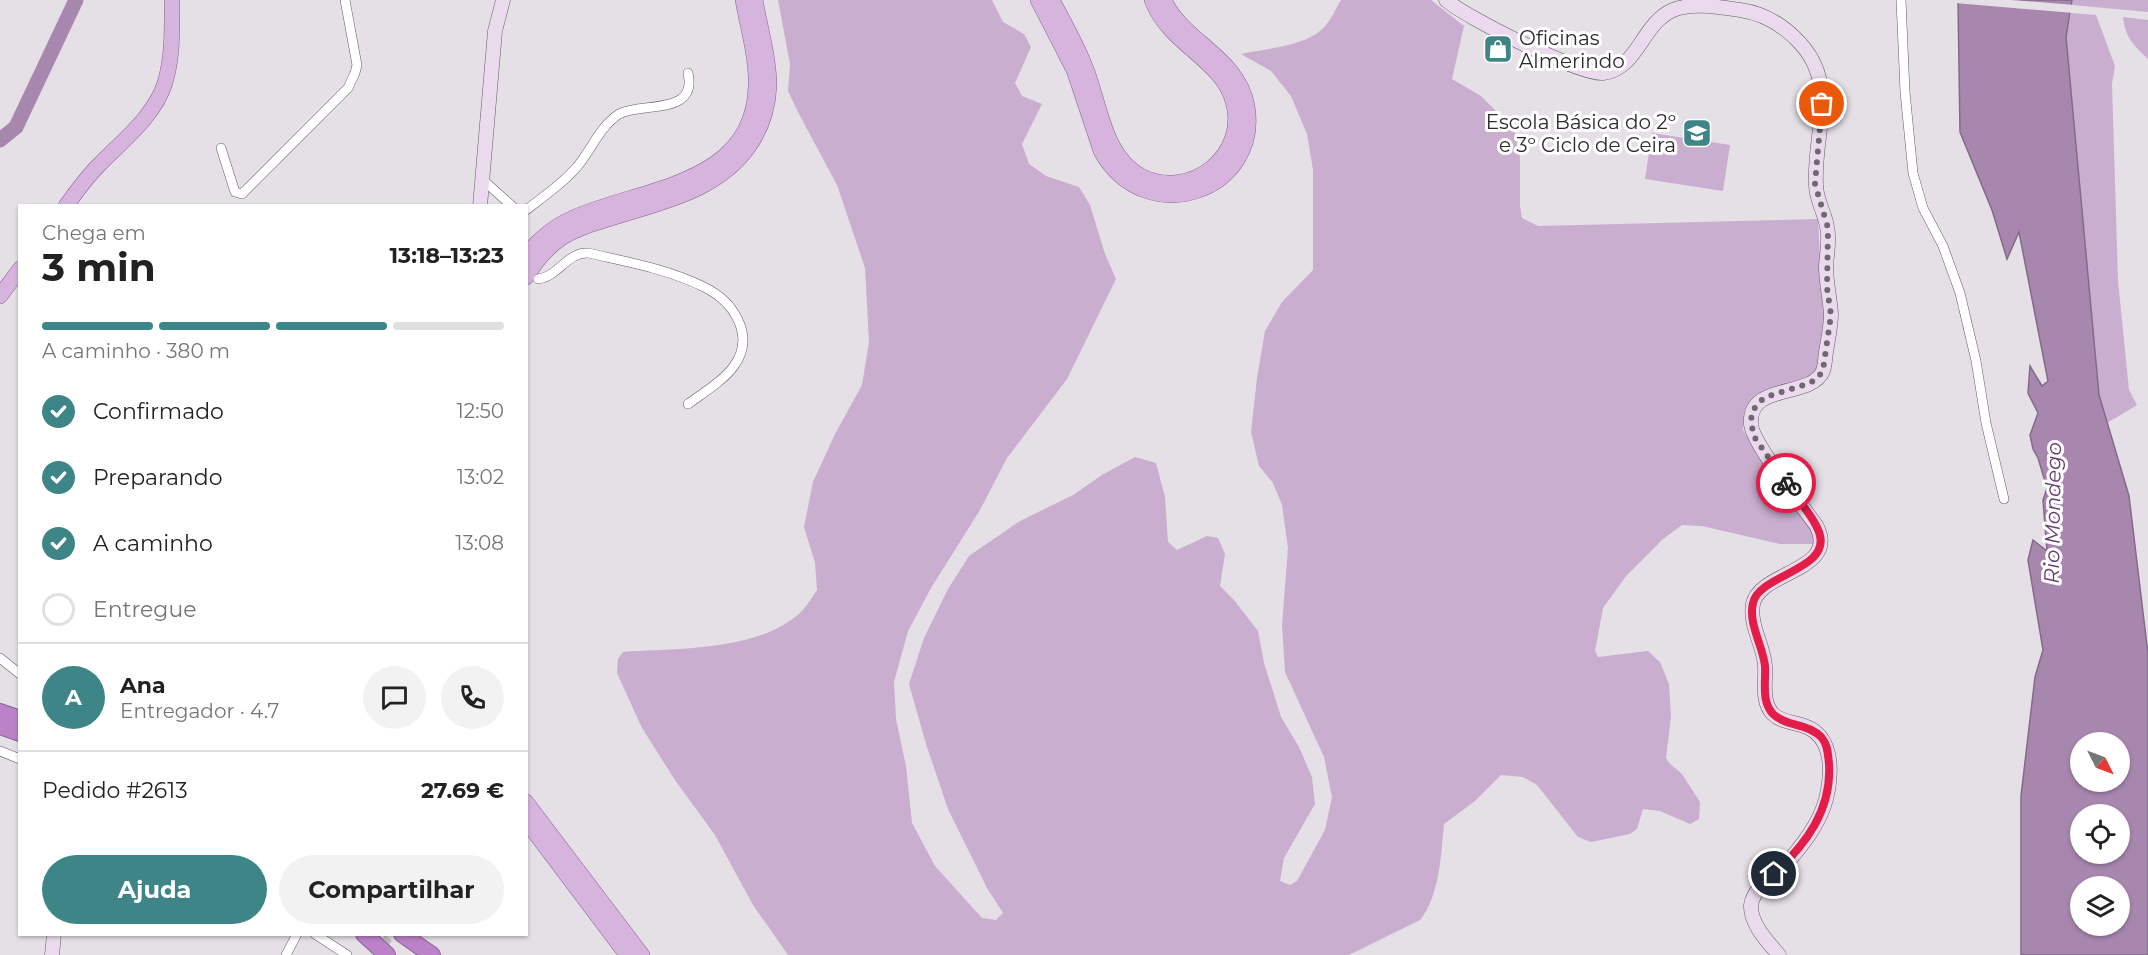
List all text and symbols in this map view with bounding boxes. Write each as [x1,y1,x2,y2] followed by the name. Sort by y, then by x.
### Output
[1519,26,1625,73] place label: Oficinas Almerindo
[1482,33,1514,65] shop icon: Oficinas Almerindo
[1796,78,1847,129] pin
[1805,87,1838,120] icon: bag
[1486,110,1676,157] place label: Escola Básica do 2º e 3º Ciclo de Ceira
[1681,117,1713,149] school or university icon: Escola Básica do 2º e 3º Ciclo de Ceira
[42,221,146,245] text: Chega em
[389,242,504,269] text: 13:18–13:23
[42,243,156,291] text: 3 min
[42,339,230,363] text: A caminho · 380 m
[42,395,75,428] icon: check
[93,398,224,425] text: Confirmado
[457,399,504,423] text: 12:50
[2039,442,2066,584] water label: Rio Mondego
[1756,453,1816,513] courier
[42,461,75,494] icon: check
[93,464,222,491] text: Preparando
[457,465,504,489] text: 13:02
[1770,467,1803,500] icon: bike
[42,527,75,560] icon: check
[93,530,213,557] text: A caminho
[455,531,504,555] text: 13:08
[93,596,197,623] text: Entregue
[363,666,426,729] button: chat
[441,666,504,729] button: phone
[120,672,166,699] text: Ana
[65,684,82,711] text: A
[120,699,279,723] text: Entregador · 4.7
[2070,732,2130,792] north arrow
[2070,732,2130,936] map controls
[42,777,188,804] text: Pedido #2613
[421,777,504,804] text: 27.69 €
[2070,804,2130,864] button: locate
[1748,848,1799,899] pin
[42,855,267,924] button: Ajuda
[279,855,504,924] button: Compartilhar
[1757,857,1790,890] icon: home
[2070,876,2130,936] button: layers

